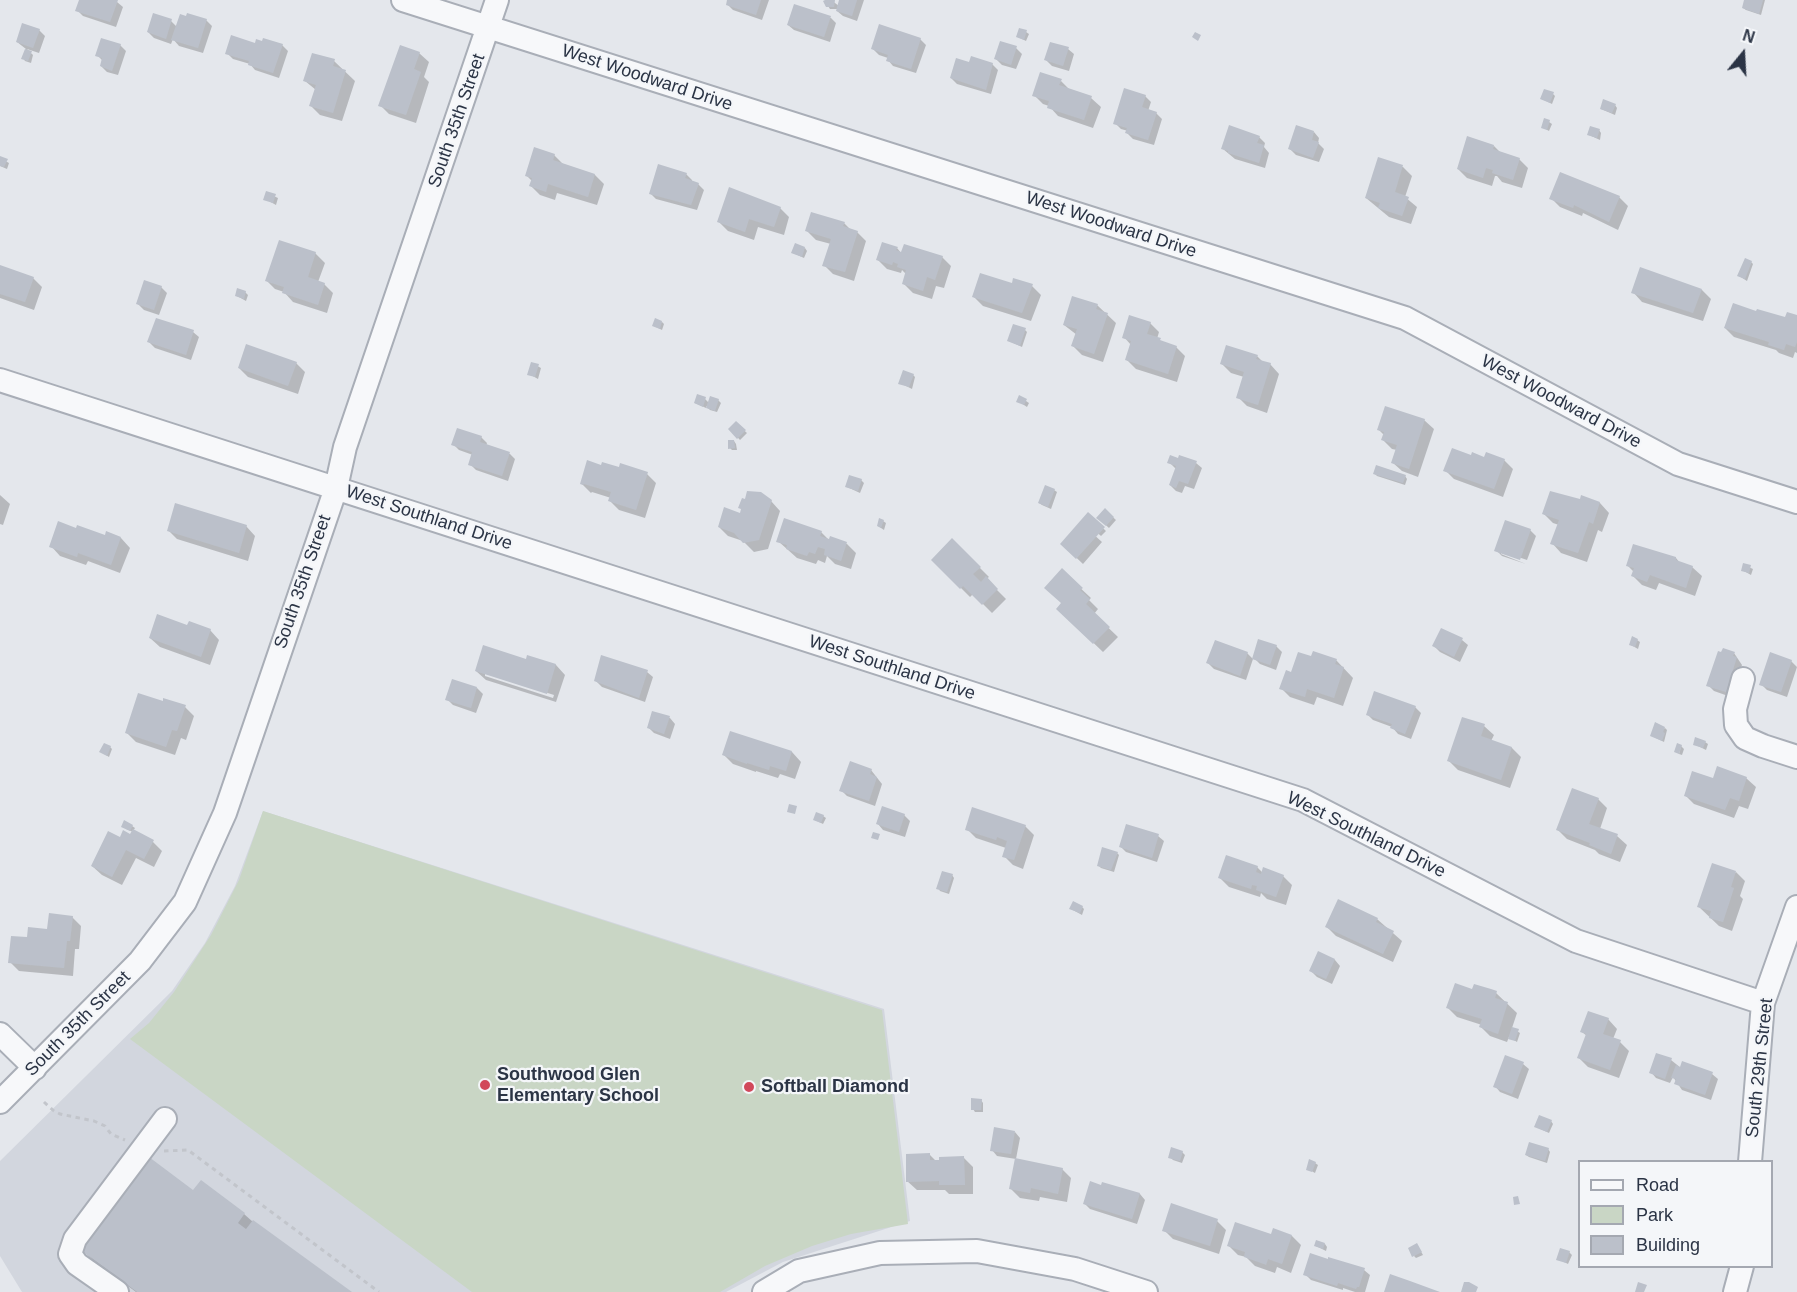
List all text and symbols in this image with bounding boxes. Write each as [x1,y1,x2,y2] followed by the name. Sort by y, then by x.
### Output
[1713,24,1773,84] north arrow
[1741,27,1757,46] text: N
[559,40,735,116] street label: West Woodward Drive
[424,51,490,191] street label: South 35th Street
[1023,187,1199,263] street label: West Woodward Drive
[1477,351,1645,453] street label: West Woodward Drive
[343,481,515,555] street label: West Southland Drive
[270,512,336,652] street label: South 35th Street
[806,631,978,705] street label: West Southland Drive
[1283,787,1449,883] street label: West Southland Drive
[21,967,135,1081] street label: South 35th Street
[1742,997,1778,1139] street label: South 29th Street
[497,1064,659,1106] place label: Southwood Glen Elementary School
[761,1076,909,1098] place label: Softball Diamond
[478,1078,492,1092] marker: Southwood Glen Elementary School
[742,1080,756,1094] marker: Softball Diamond
[1578,1160,1773,1268] legend
[1636,1175,1679,1195] text: Road
[1636,1205,1673,1225] text: Park
[1636,1235,1700,1255] text: Building

